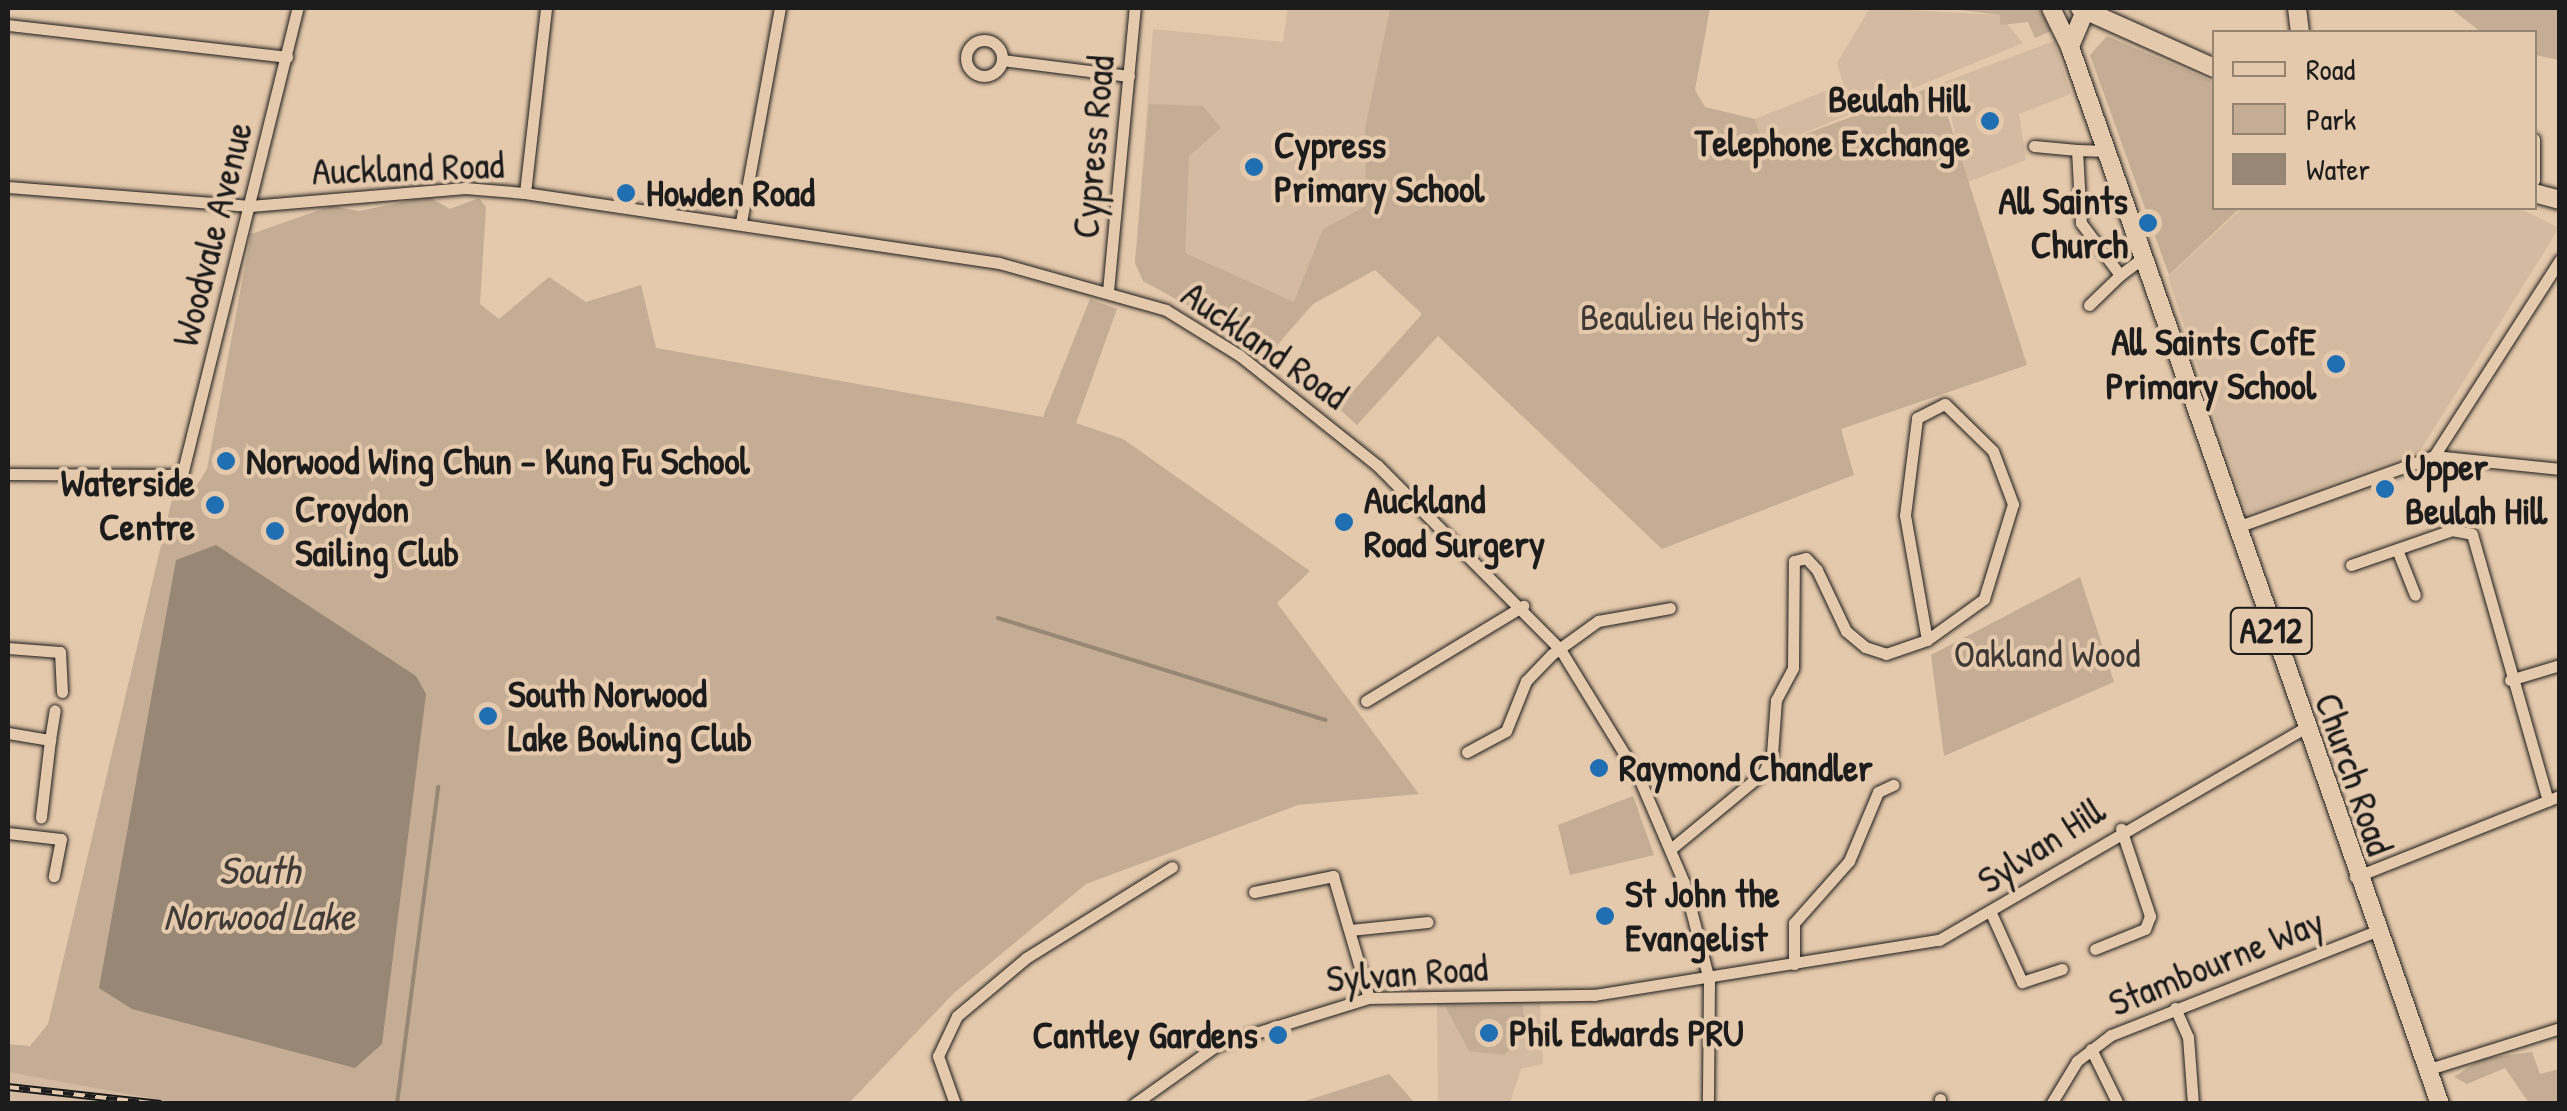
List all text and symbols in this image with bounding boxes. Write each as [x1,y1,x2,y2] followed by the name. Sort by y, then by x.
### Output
[2212,30,2537,210] legend
[2306,49,2355,89] text: Road
[1062,54,1124,240] street label: Cypress Road
[1695,76,1970,165] place label: Beulah Hill Telephone Exchange
[2306,99,2356,139] text: Park
[1979,110,2001,132] marker: Beulah Hill Telephone Exchange
[162,117,262,351] street label: Woodvale Avenue
[1274,122,1484,212] place label: Cypress Primary School
[311,142,505,194] street label: Auckland Road
[2306,149,2370,189] text: Water
[1243,156,1265,178] marker: Cypress Primary School
[646,170,815,216] place label: Howden Road
[1999,178,2128,268] place label: All Saints Church
[615,182,637,204] marker: Howden Road
[2137,212,2159,234] marker: All Saints Church
[1173,271,1357,419] street label: Auckland Road
[1580,294,1804,340] park label: Beaulieu Heights
[2106,319,2316,408] place label: All Saints CofE Primary School
[2325,353,2347,375] marker: All Saints CofE Primary School
[246,438,750,484] place label: Norwood Wing Chun - Kung Fu School
[2405,444,2547,534] place label: Upper Beulah Hill
[215,450,237,472] marker: Norwood Wing Chun - Kung Fu School
[61,460,195,550] place label: Waterside Centre
[1364,477,1545,566] place label: Auckland Road Surgery
[2374,478,2396,500] marker: Upper Beulah Hill
[295,486,459,576] place label: Croydon Sailing Club
[204,494,226,516] marker: Waterside Centre
[1333,511,1355,533] marker: Auckland Road Surgery
[264,520,286,542] marker: Croydon Sailing Club
[2228,601,2314,661] road number: A212
[1954,631,2140,677] park label: Oakland Wood
[508,671,752,761] place label: South Norwood Lake Bowling Club
[2305,687,2403,861] street label: Church Road
[477,705,499,727] marker: South Norwood Lake Bowling Club
[1619,745,1873,791] place label: Raymond Chandler
[1588,757,1610,779] marker: Raymond Chandler
[1969,787,2113,903] street label: Sylvan Hill
[163,845,355,939] water label: South Norwood Lake
[1625,871,1780,961] place label: St John the Evangelist
[2102,898,2330,1026] street label: Stambourne Way
[1594,905,1616,927] marker: St John the Evangelist
[1325,945,1489,1001] street label: Sylvan Road
[1509,1010,1744,1056] place label: Phil Edwards PRU
[1032,1012,1258,1058] place label: Cantley Gardens
[1478,1022,1500,1044] marker: Phil Edwards PRU
[1267,1024,1289,1046] marker: Cantley Gardens

